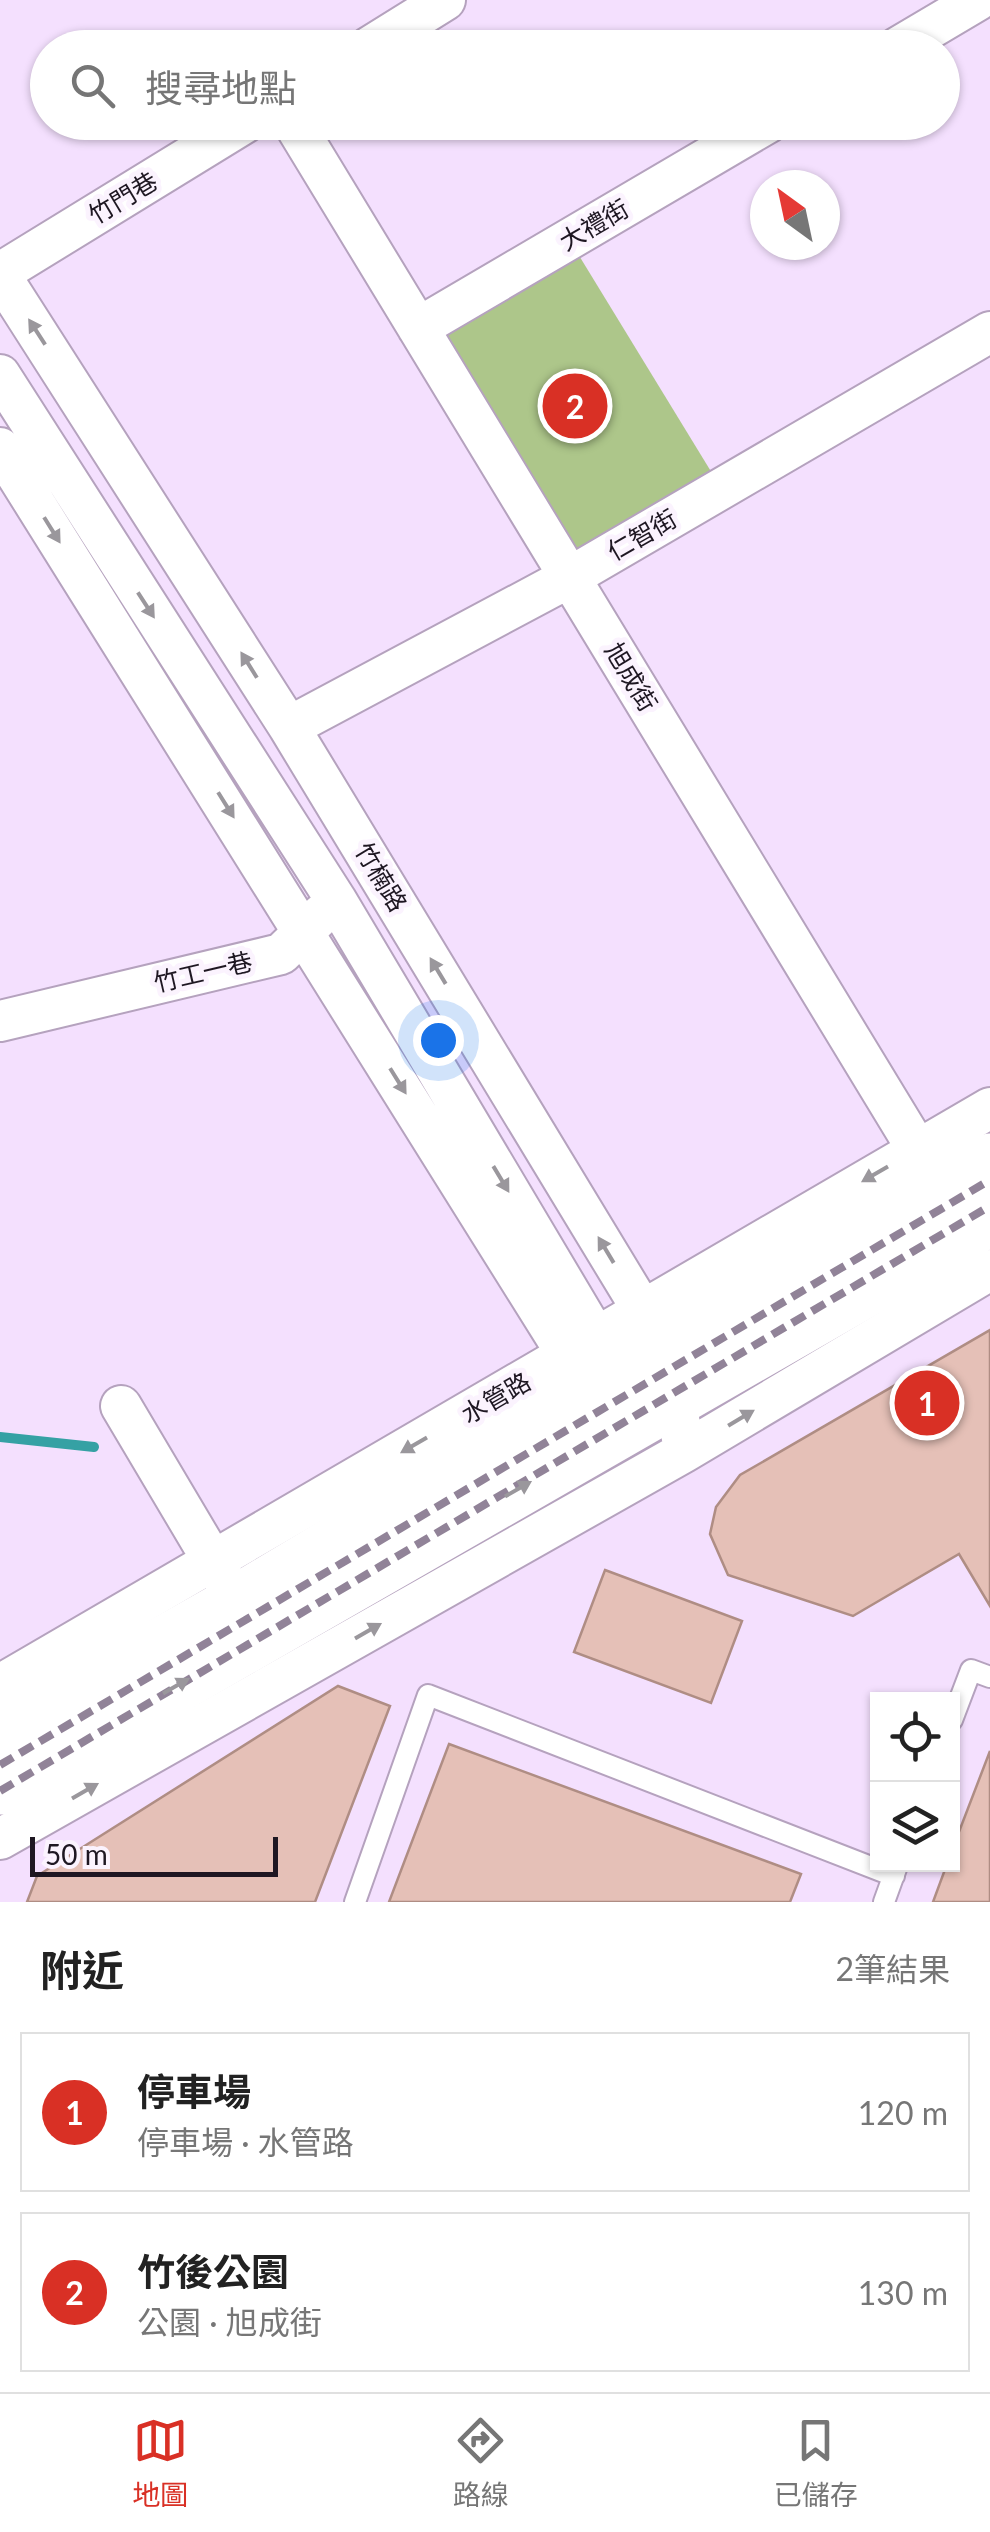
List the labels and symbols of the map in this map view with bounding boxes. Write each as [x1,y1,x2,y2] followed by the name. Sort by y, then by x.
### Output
[83,165,162,229] street label: 竹門巷
[750,170,840,260] north arrow
[554,192,633,256] street label: 大禮街
[29,318,47,345] one-way arrow
[542,368,608,444] pin: 2
[602,502,681,566] street label: 仁智街
[42,517,61,544] one-way arrow
[137,591,155,618] one-way arrow
[600,637,664,716] street label: 旭成街
[241,651,259,679] one-way arrow
[216,791,234,819] one-way arrow
[350,837,414,916] street label: 竹楠路
[151,945,255,997] street label: 竹工一巷
[430,957,447,985] one-way arrow
[413,1015,464,1066] your location
[389,1067,406,1095] one-way arrow
[492,1165,509,1193] one-way arrow
[861,1165,889,1182] one-way arrow
[598,1236,615,1264] one-way arrow
[456,1365,535,1429] street label: 水管路
[894,1366,960,1440] pin: 1
[727,1410,755,1427] one-way arrow
[400,1436,428,1454] one-way arrow
[504,1481,532,1498] one-way arrow
[353,1623,382,1640] one-way arrow
[161,1678,190,1695] one-way arrow
[71,1783,99,1801] one-way arrow
[30,1832,278,1876] scale bar

